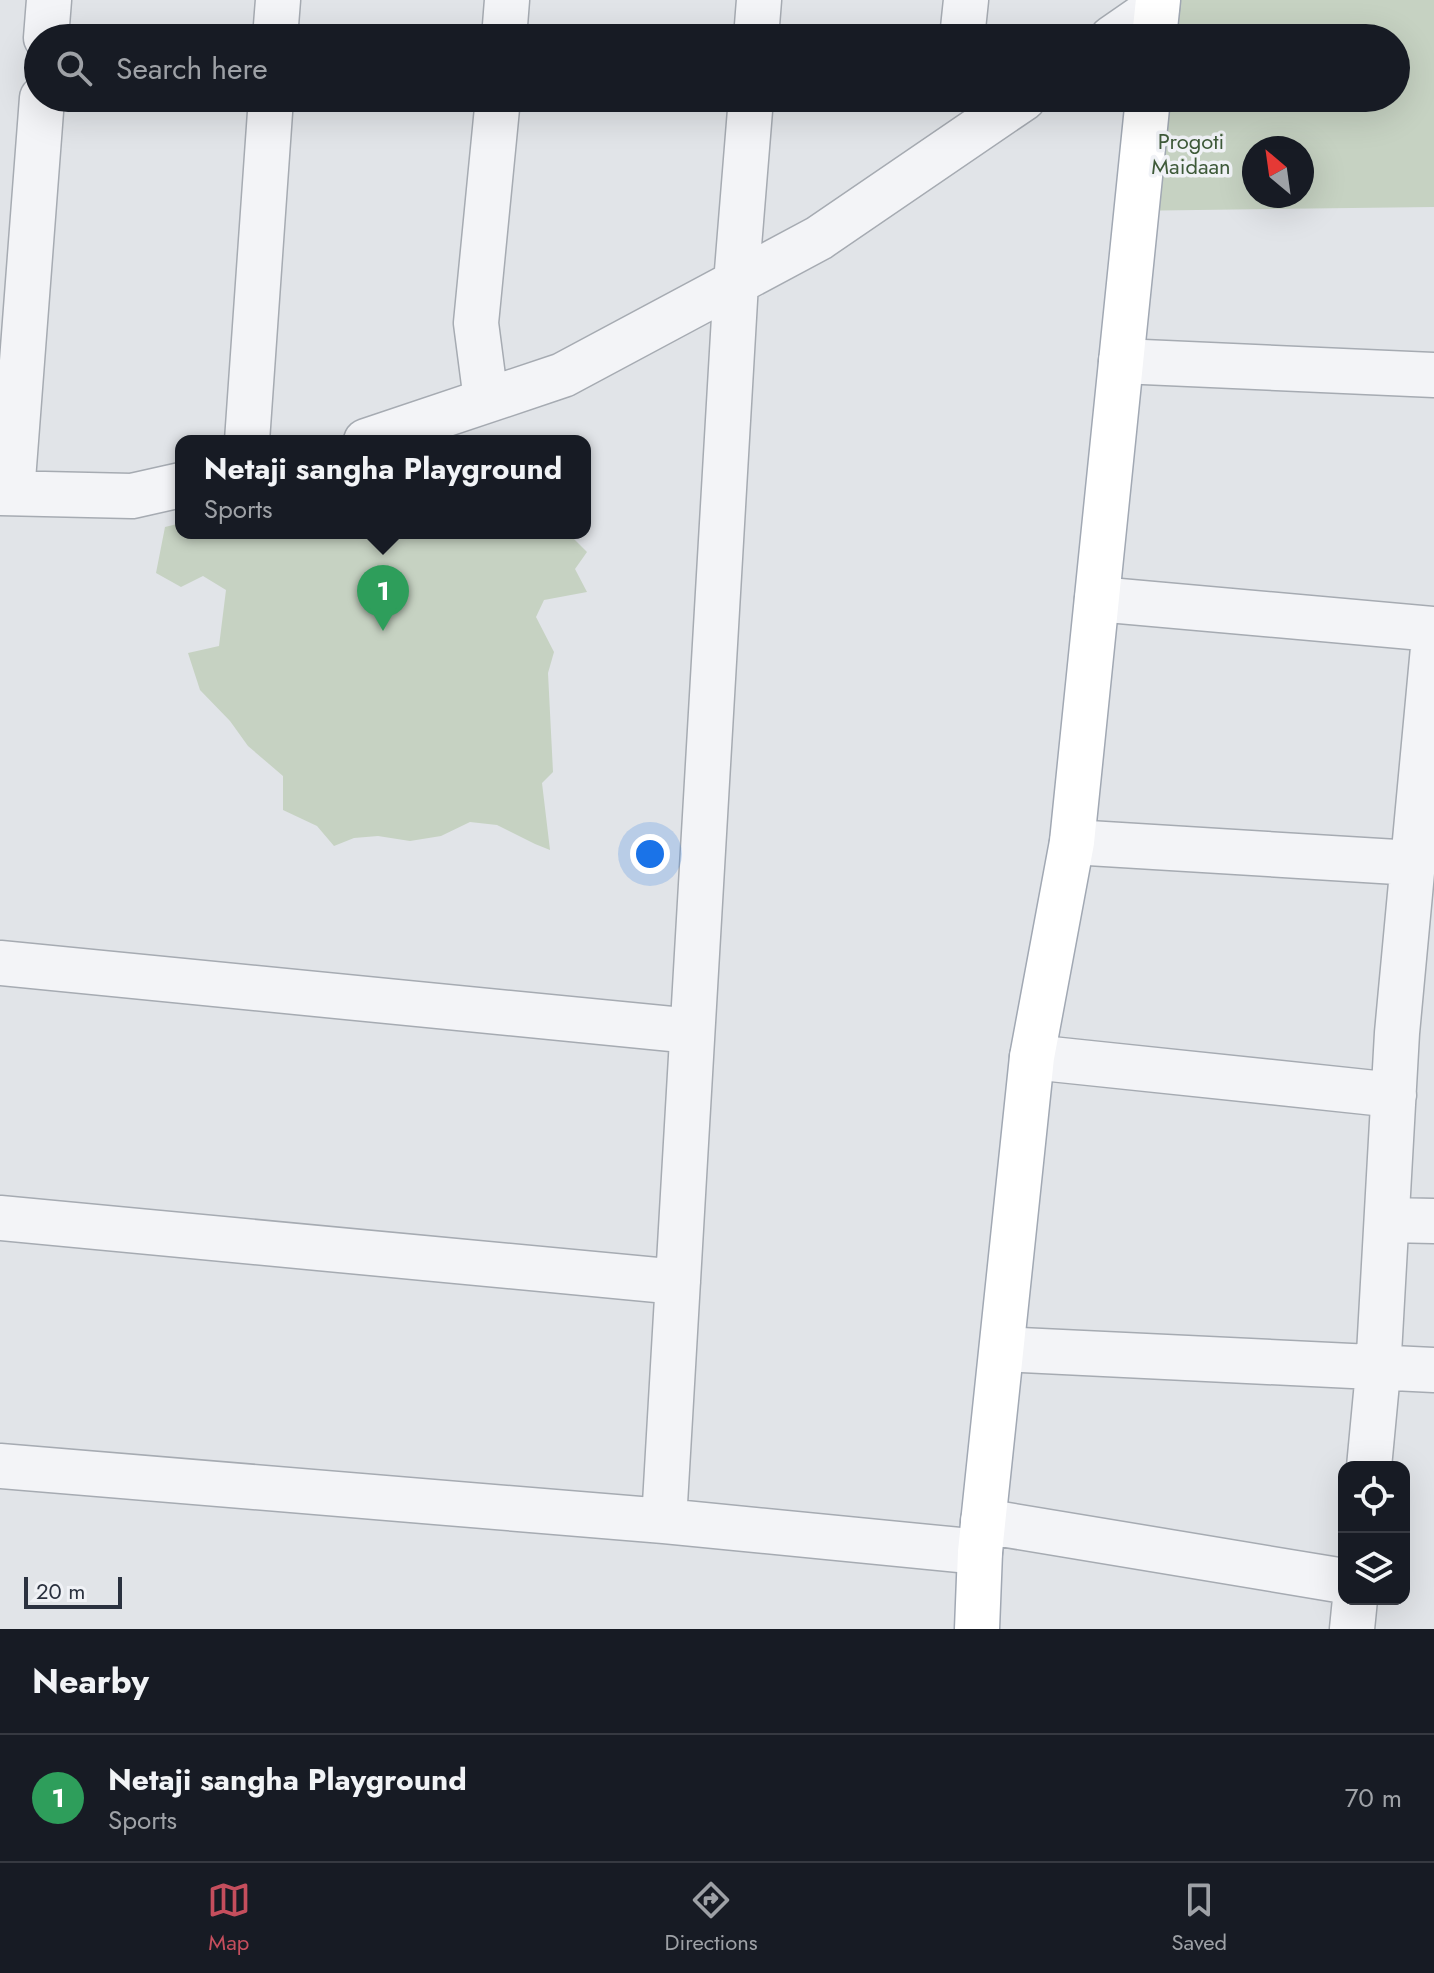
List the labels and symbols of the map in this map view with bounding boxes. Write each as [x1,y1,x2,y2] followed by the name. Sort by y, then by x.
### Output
[1151,125,1231,182] park label: Progoti Maidaan
[1242,136,1314,208] north arrow
[357,565,409,631] pin: 1
[630,834,670,874] your location
[24,1573,122,1609] scale bar

